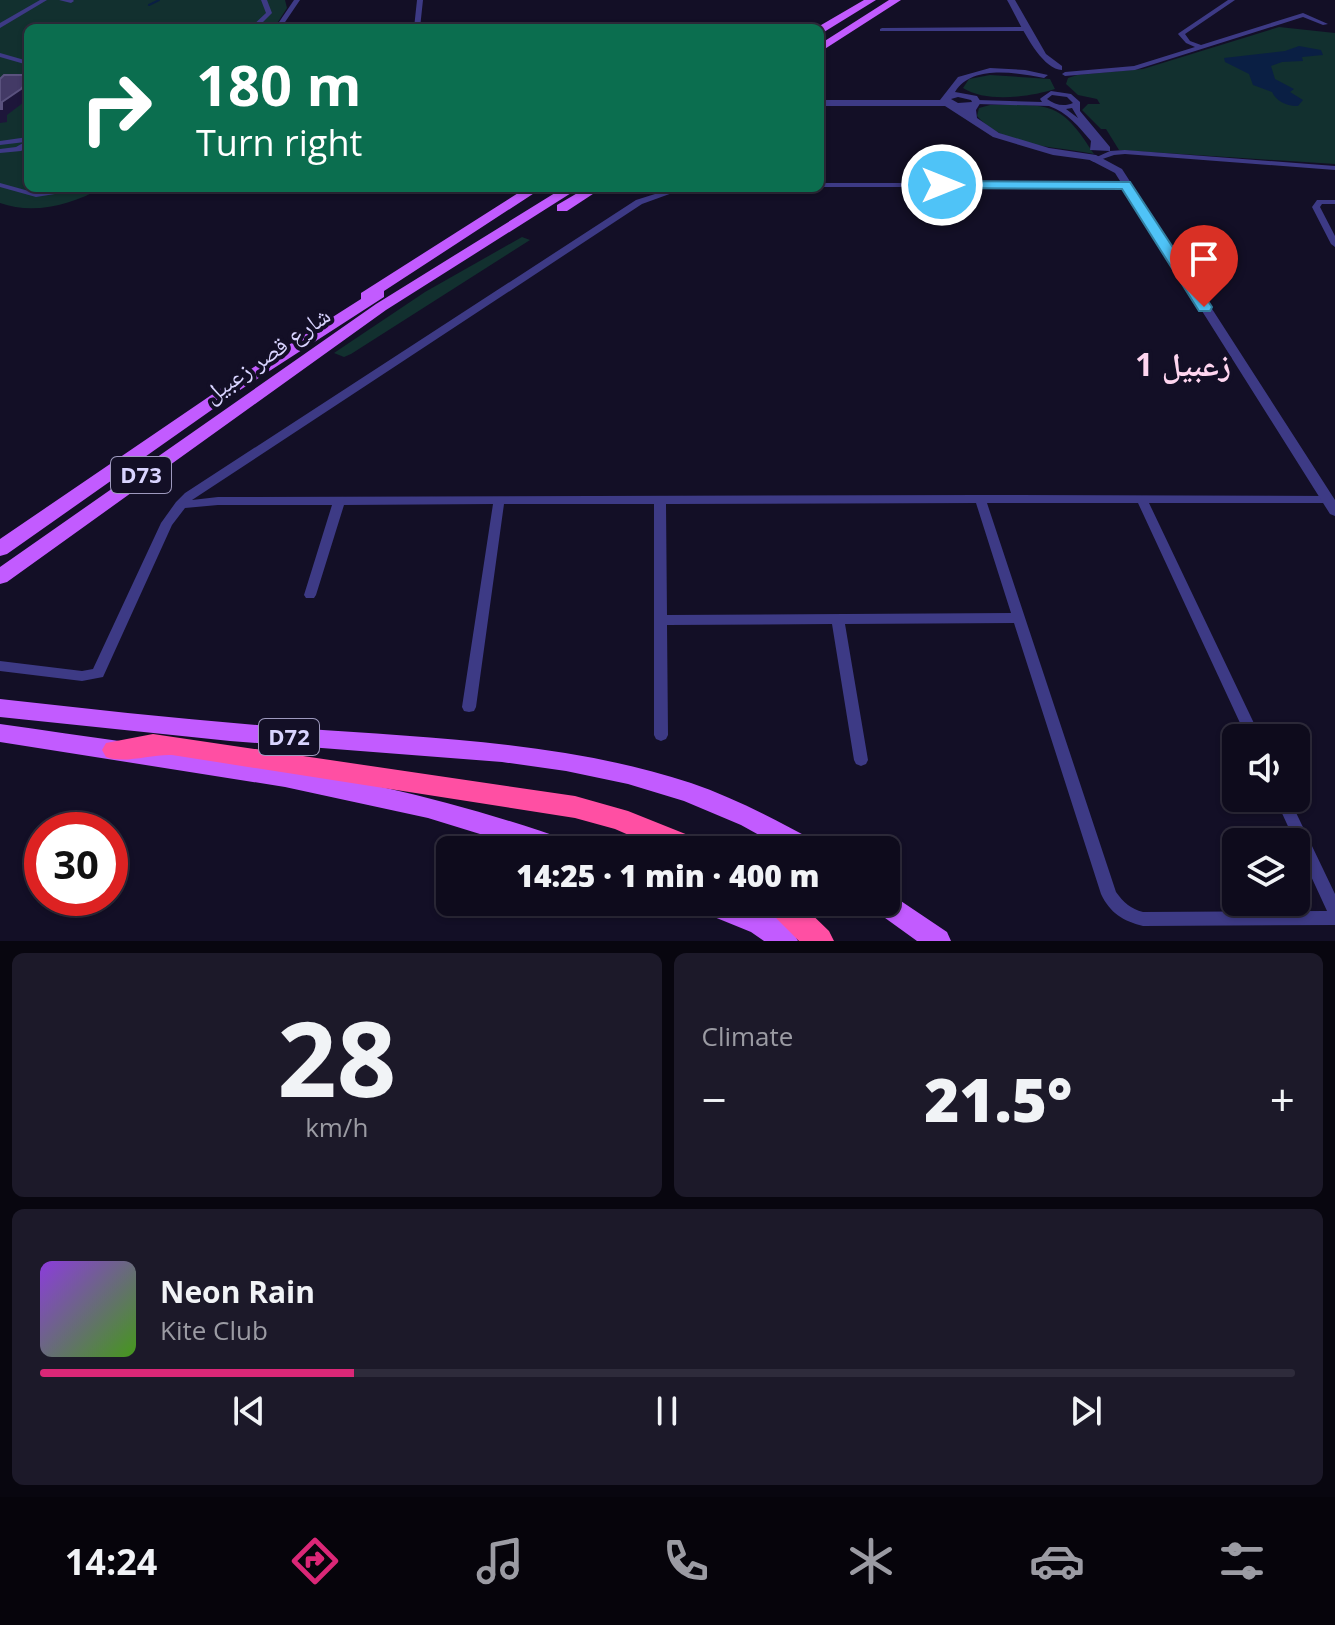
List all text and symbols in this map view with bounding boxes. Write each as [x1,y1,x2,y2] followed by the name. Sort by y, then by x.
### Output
[196,46,362,122] text: 180 m
[64,56,168,160] icon: right
[196,118,362,167] text: Turn right
[900,143,984,227] position arrow
[1170,225,1238,307] pin
[1182,237,1226,281] icon: arrive
[196,298,336,410] street label: شارع قصر زعبيل
[1135,342,1231,385] district label: زعبيل 1
[111,457,171,493] road number: D73
[259,719,319,755] road number: D72
[1222,724,1310,916] map controls
[1222,724,1310,812] button: sound
[24,812,128,916] speed limit sign: 30
[1222,828,1310,916] button: layers
[516,855,820,896] text: 14:25 · 1 min · 400 m
[277,986,396,1127] text: 28
[702,1018,793,1054] text: Climate
[924,1058,1072,1140] text: 21.5°
[702,1069,727,1129] text: −
[1270,1069,1295,1129] text: +
[305,1109,368,1145] text: km/h
[160,1271,315,1312] text: Neon Rain
[160,1312,268,1348] text: Kite Club
[227,1389,271,1433] icon: previous
[645,1389,689,1433] icon: pause
[1064,1389,1108,1433] icon: next
[287,1533,343,1589] icon: directions
[472,1533,528,1589] icon: music
[658,1533,714,1589] icon: phone
[843,1533,899,1589] icon: climate
[1029,1533,1085,1589] icon: car
[1214,1533,1270,1589] icon: filters
[65,1537,157,1586] text: 14:24

